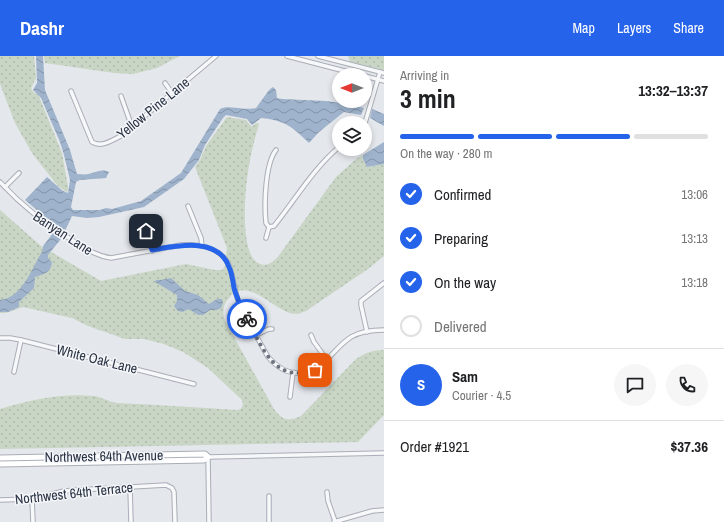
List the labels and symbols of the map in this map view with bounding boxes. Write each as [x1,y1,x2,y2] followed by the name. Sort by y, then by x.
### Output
[332,68,372,108] north arrow
[113,73,193,143] street label: Yellow Pine Lane
[30,207,96,259] street label: Banyan Lane
[129,214,163,248] pin
[227,299,267,339] courier
[55,340,139,378] street label: White Oak Lane
[298,353,332,387] pin
[45,446,163,466] street label: Northwest 64th Avenue
[14,478,134,508] street label: Northwest 64th Terrace

